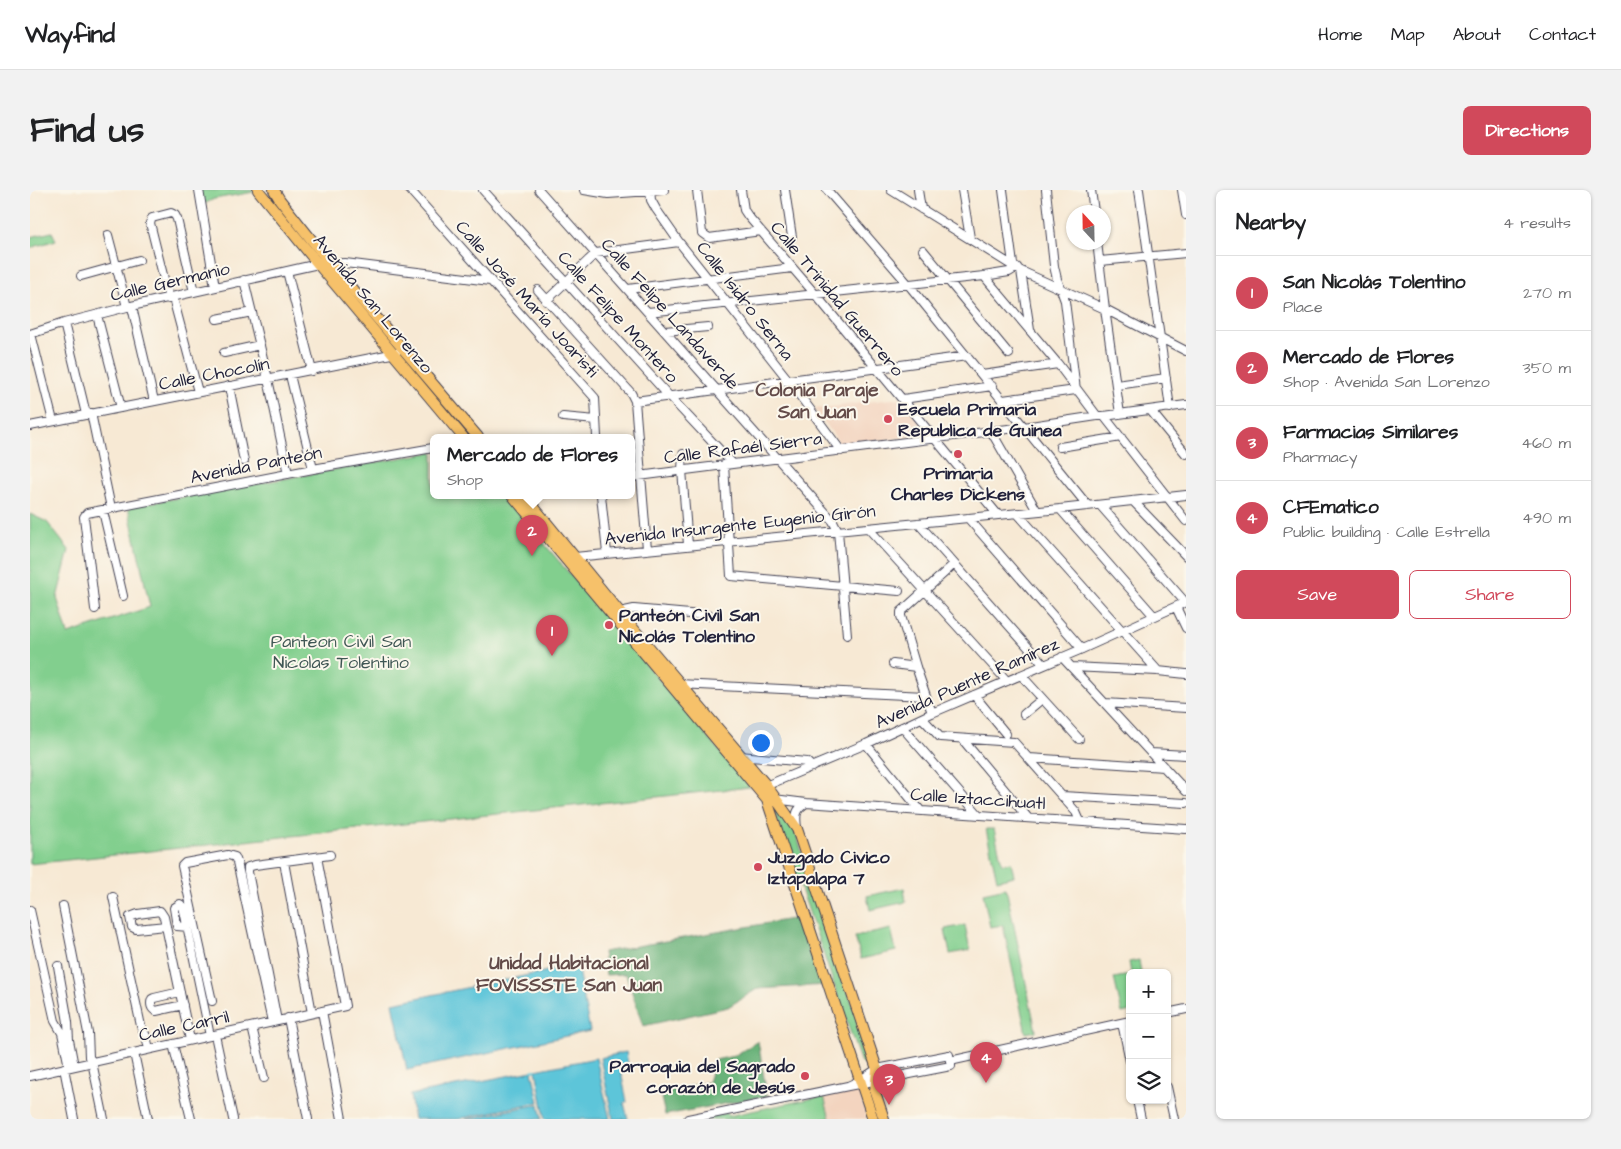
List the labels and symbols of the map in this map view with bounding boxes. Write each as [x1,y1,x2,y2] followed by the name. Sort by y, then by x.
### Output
[1066,205,1111,250] north arrow
[450,215,605,383] street label: Calle José María Joaristi
[764,216,910,382] street label: Calle Trinidad Guerrero
[307,229,439,379] street label: Avenida San Lorenzo
[595,233,745,395] street label: Calle Felipe Landaverde
[691,236,799,366] street label: Calle Isidro Serna
[552,245,684,389] street label: Calle Felipe Montero
[108,256,232,308] street label: Calle Germanio
[156,351,272,397] street label: Calle Chocolín
[755,377,879,426] district label: Colonia Paraje San Juan
[898,397,1062,443] place label: Escuela Primaria Republica de Guinea
[882,413,894,425] marker: Escuela Primaria Republica de Guinea
[662,426,824,470] street label: Calle Rafaél Sierra
[188,440,324,490] street label: Avenida Panteón
[952,448,964,460] marker: Primaria Charles Dickens
[891,461,1025,507] place label: Primaria Charles Dickens
[603,498,877,553] street label: Avenida Insurgente Eugenio Girón
[516,515,548,556] pin: 2
[619,603,759,649] place label: Panteón Civil San Nicolás Tolentino
[536,615,568,656] pin: 1
[603,619,615,631] marker: Panteón Civil San Nicolás Tolentino
[271,629,411,675] park label: Panteon Civil San Nicolas Tolentino
[871,631,1063,735] street label: Avenida Puente Ramírez
[748,730,774,756] your location
[910,782,1047,816] street label: Calle Iztaccihuatl
[767,845,890,891] place label: Juzgado Civico Iztapalapa 7
[752,861,764,873] marker: Juzgado Civico Iztapalapa 7
[476,950,662,999] district label: Unidad Habitacional FOVISSSTE San Juan
[136,1004,232,1048] street label: Calle Carril
[970,1042,1002,1083] pin: 4
[609,1054,796,1100] place label: Parroquia del Sagrado corazón de Jesús
[873,1064,905,1105] pin: 3
[799,1070,811,1082] marker: Parroquia del Sagrado corazón de Jesús

